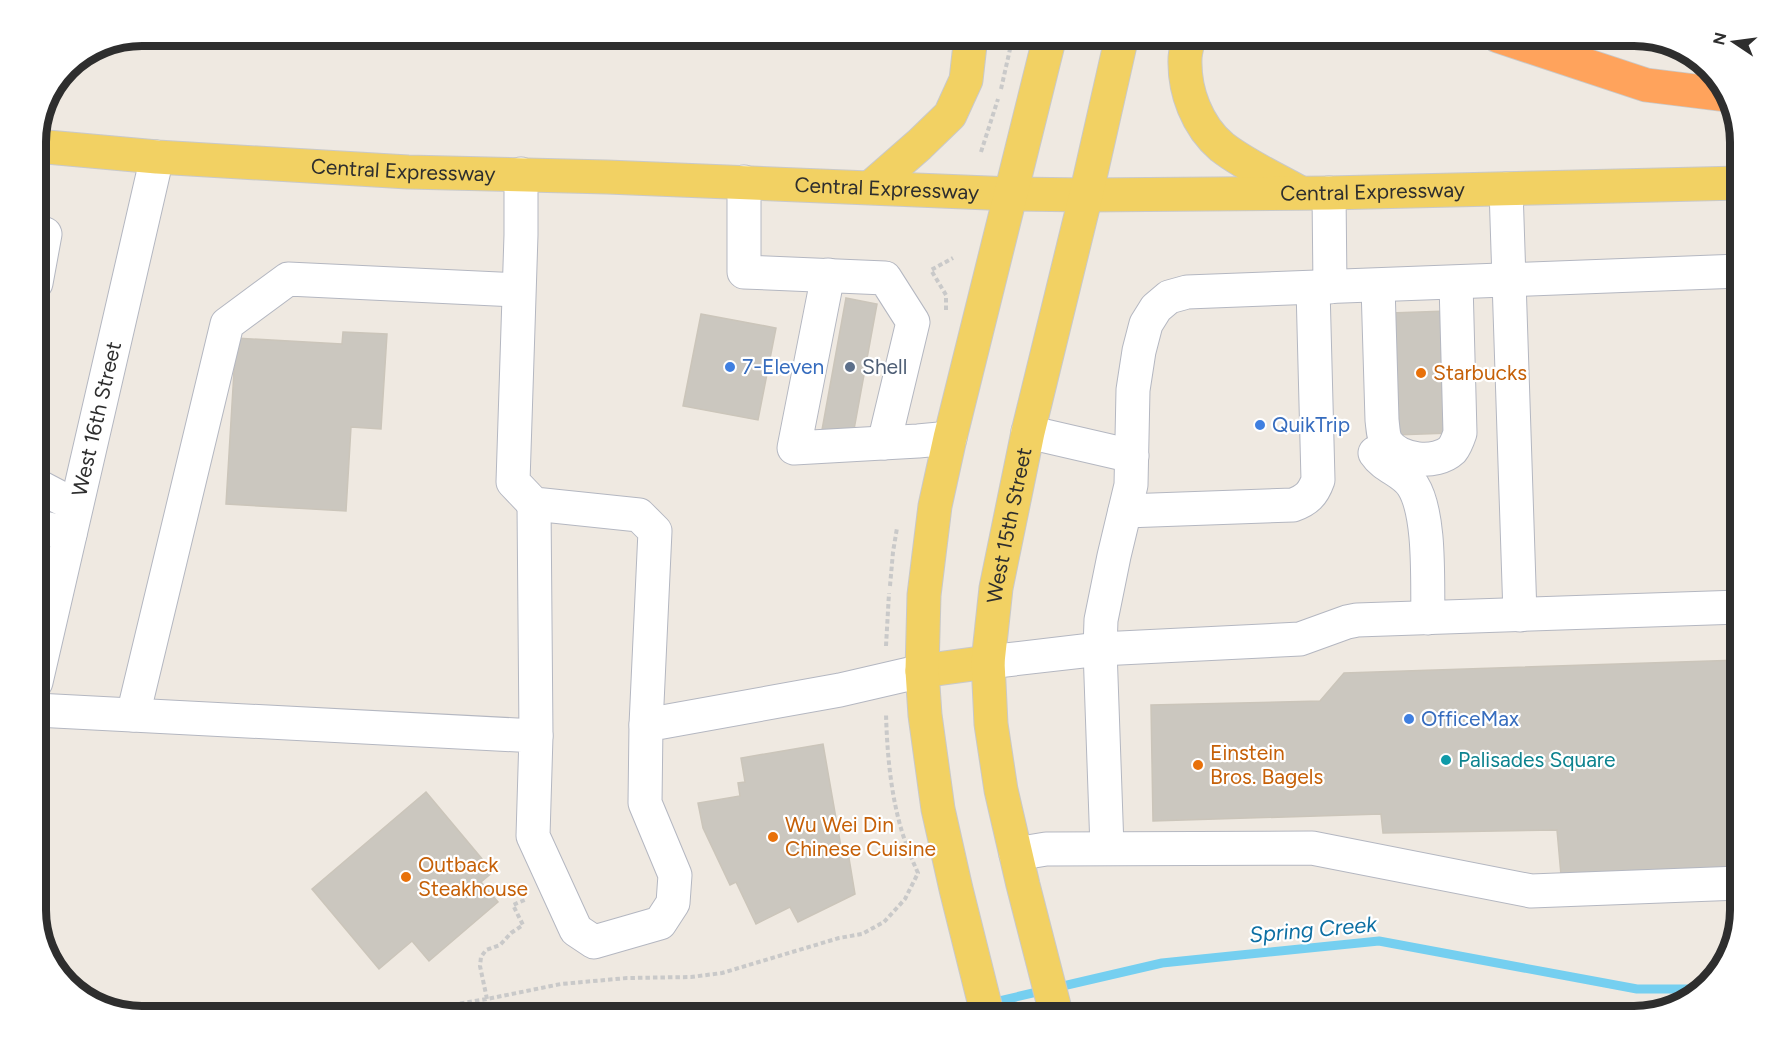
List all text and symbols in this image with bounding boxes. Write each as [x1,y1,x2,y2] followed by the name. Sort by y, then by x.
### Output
[1704,12,1764,72] north arrow
[1709,31,1731,47] text: N
[310,153,496,186] street label: Central Expressway
[794,172,980,205] street label: Central Expressway
[1280,177,1465,205] street label: Central Expressway
[66,339,126,499] street label: West 16th Street
[742,354,824,379] place label: 7-Eleven
[862,354,907,379] place label: Shell
[723,360,737,374] marker: 7-Eleven
[843,360,857,374] marker: Shell
[1433,360,1527,385] place label: Starbucks
[1414,366,1428,380] marker: Starbucks
[1272,412,1350,437] place label: QuikTrip
[1253,418,1267,432] marker: QuikTrip
[981,445,1037,604] street label: West 15th Street
[1421,706,1519,731] place label: OfficeMax
[1402,712,1416,726] marker: OfficeMax
[1210,740,1323,789] place label: Einstein Bros. Bagels
[1458,747,1615,772] place label: Palisades Square
[1439,753,1453,767] marker: Palisades Square
[1191,758,1205,772] marker: Einstein Bros. Bagels
[785,812,936,861] place label: Wu Wei Din Chinese Cuisine
[766,830,780,844] marker: Wu Wei Din Chinese Cuisine
[418,852,528,901] place label: Outback Steakhouse
[399,870,413,884] marker: Outback Steakhouse
[1248,910,1379,949] water label: Spring Creek

